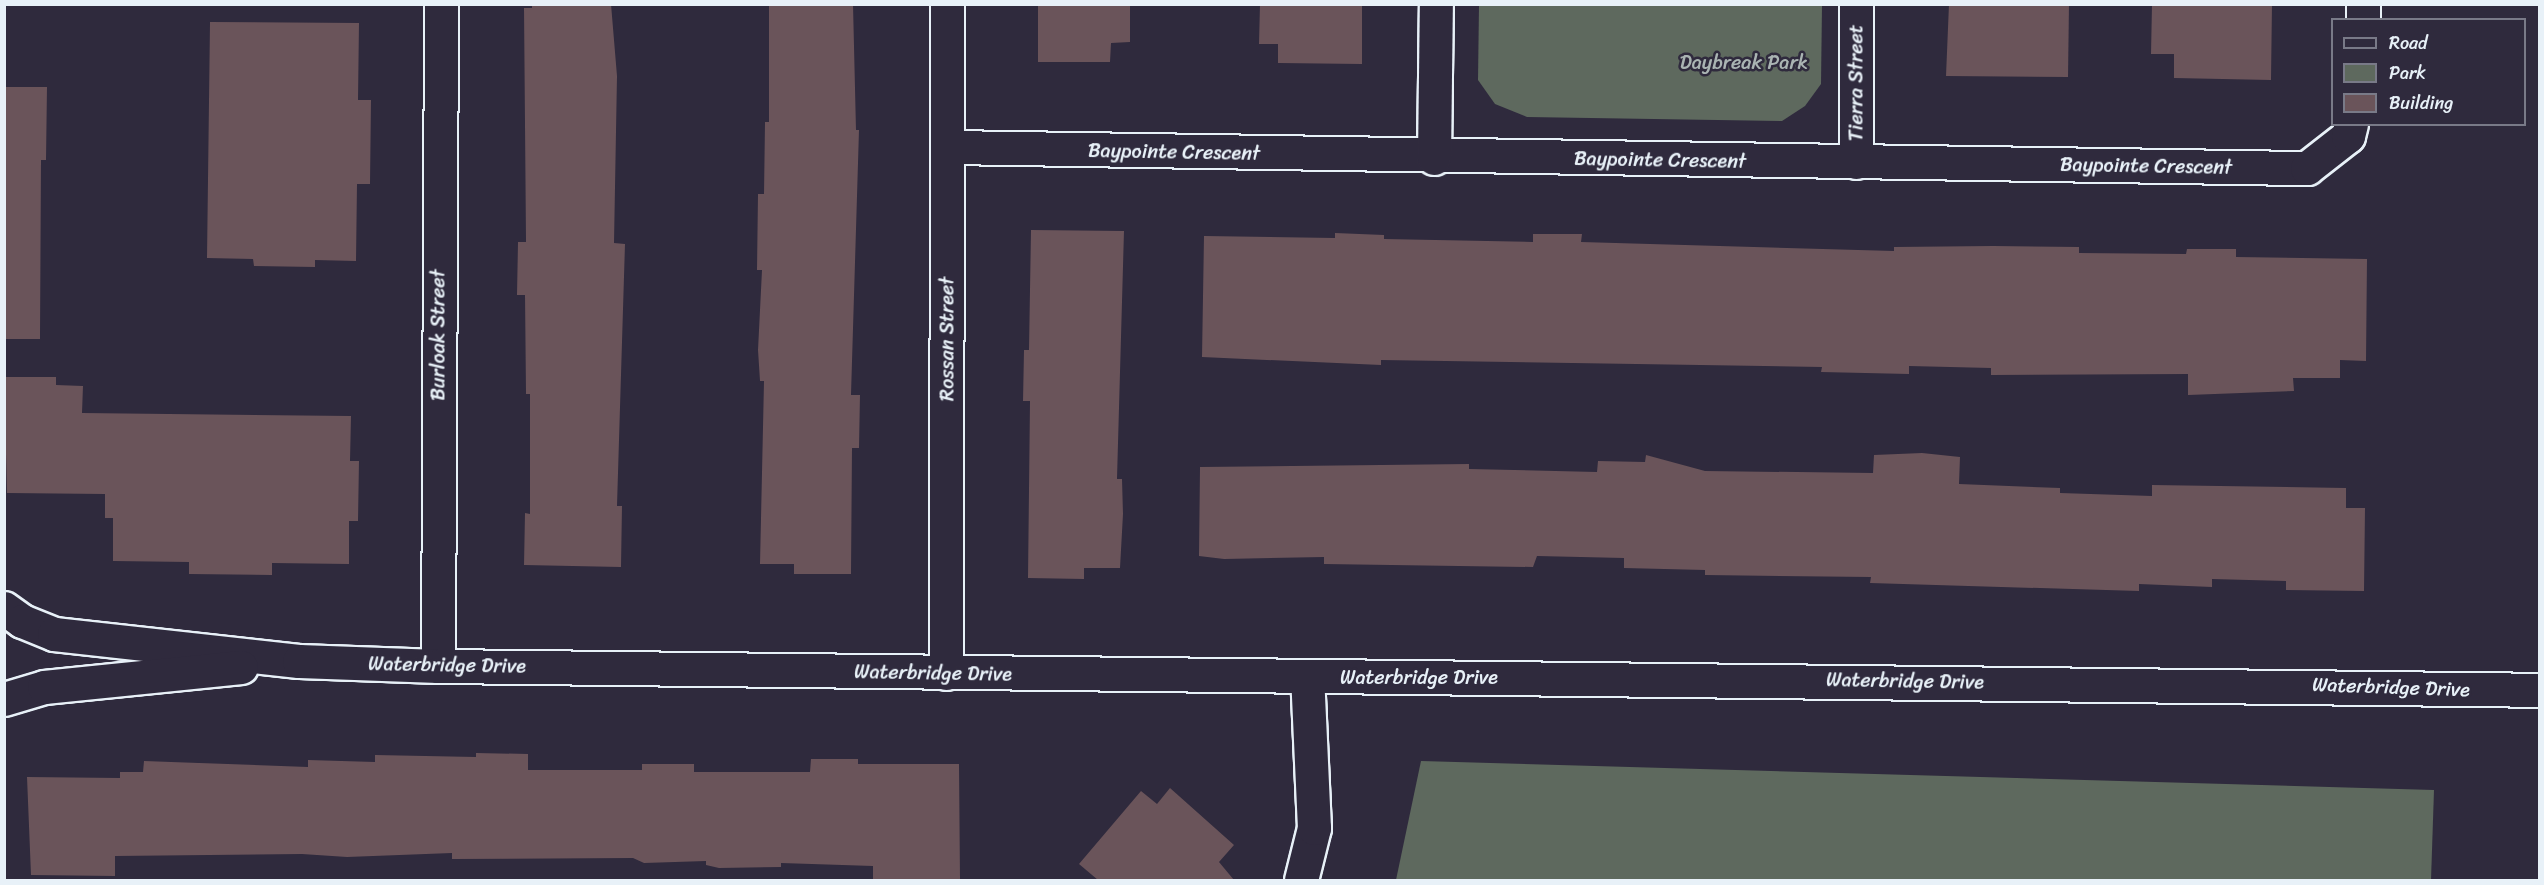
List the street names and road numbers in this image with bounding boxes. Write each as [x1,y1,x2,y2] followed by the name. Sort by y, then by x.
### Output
[1844,25,1868,141] street label: Tierra Street
[1087,138,1261,166] street label: Baypointe Crescent
[1573,146,1747,174] street label: Baypointe Crescent
[2059,152,2233,180] street label: Baypointe Crescent
[426,269,450,401] street label: Burloak Street
[935,277,959,401] street label: Rossan Street
[368,652,526,678] street label: Waterbridge Drive
[854,660,1012,686] street label: Waterbridge Drive
[1340,665,1498,689] street label: Waterbridge Drive
[1826,668,1984,694] street label: Waterbridge Drive
[2311,672,2471,702] street label: Waterbridge Drive

